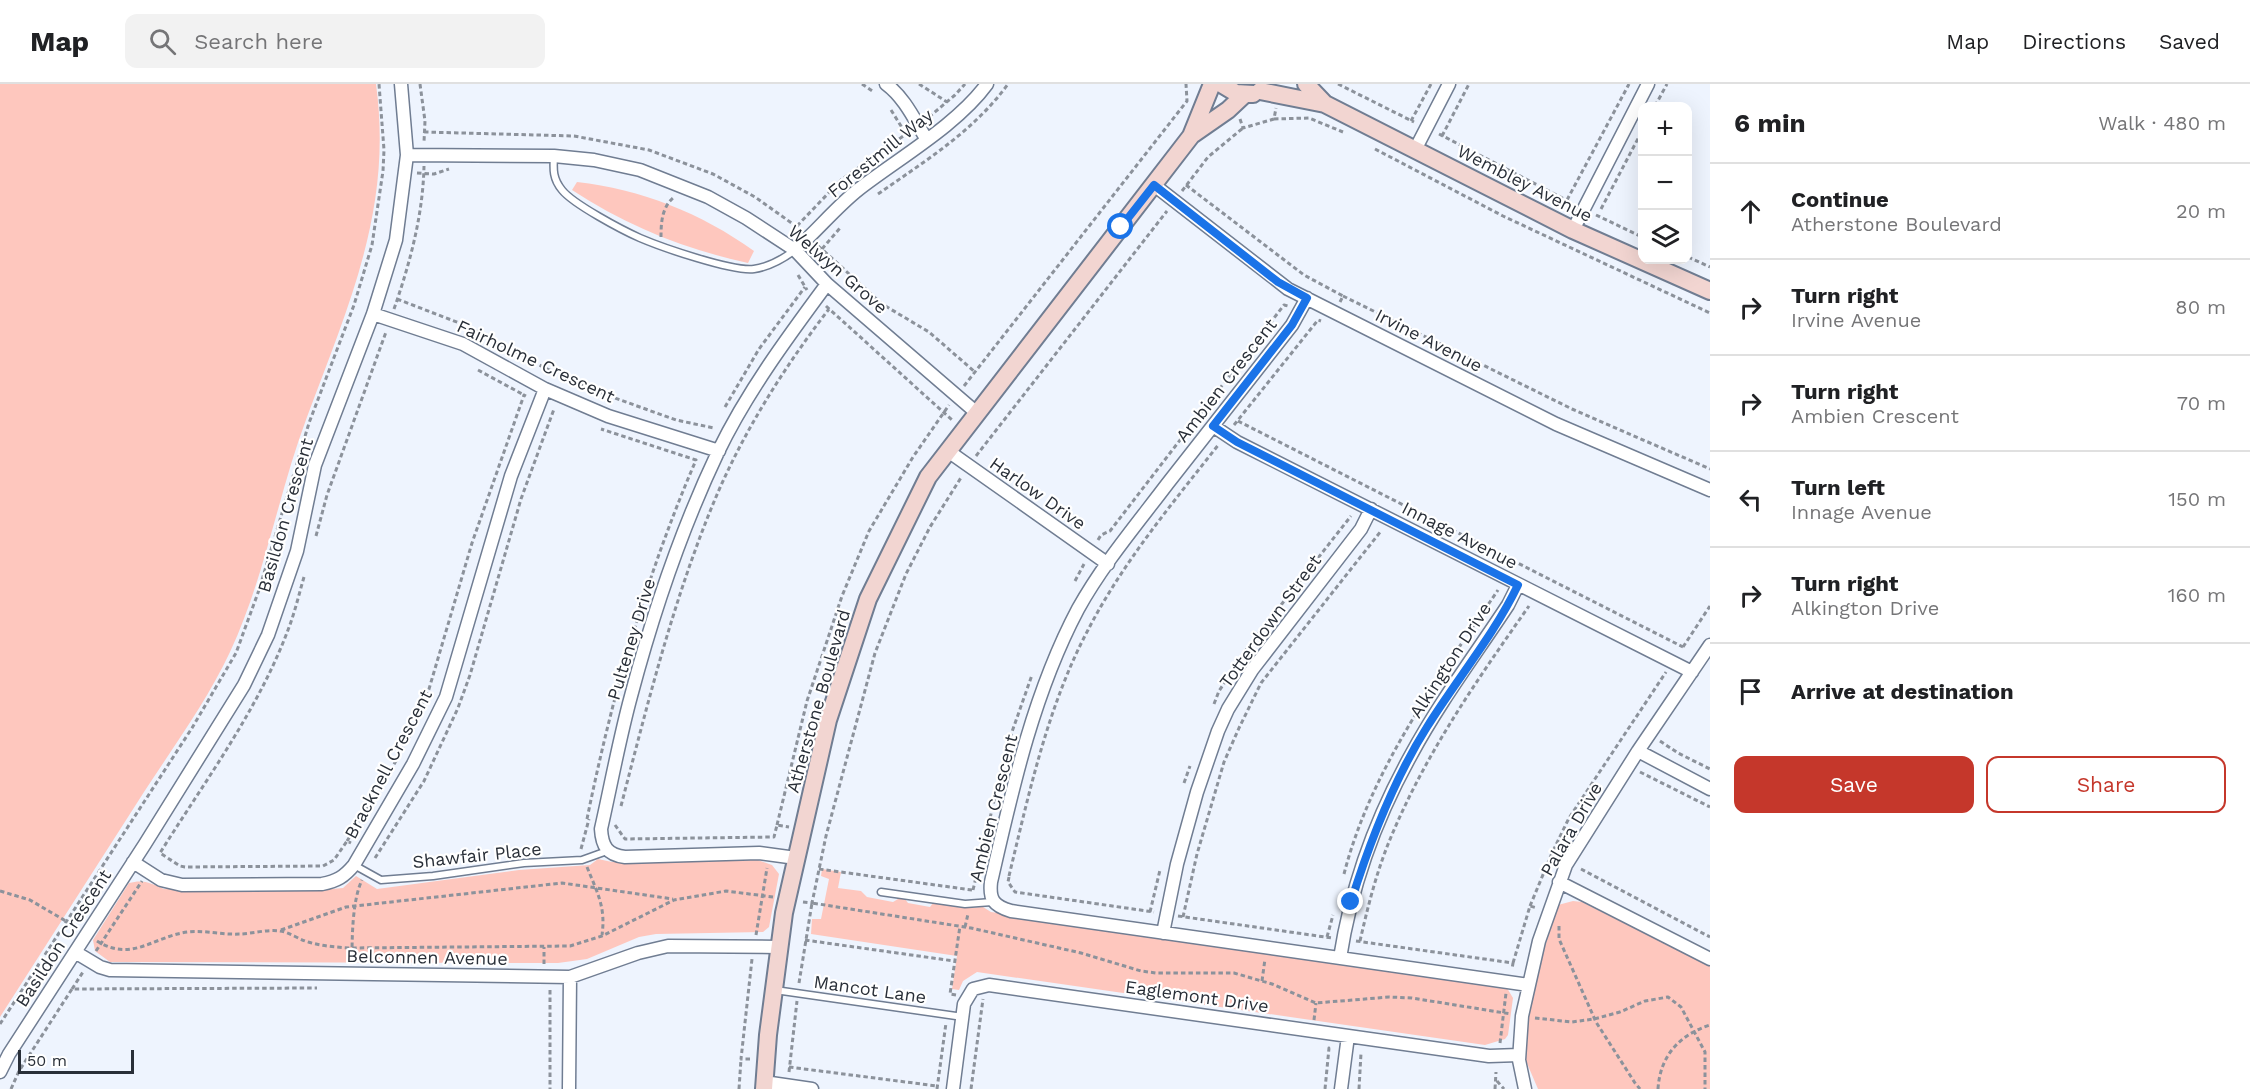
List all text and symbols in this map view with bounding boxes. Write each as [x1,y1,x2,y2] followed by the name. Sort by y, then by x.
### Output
[125,14,545,68] search box
[30,25,89,58] text: Map
[146,25,179,58] icon: search
[194,29,323,54] text: Search here
[1946,29,1989,54] text: Map
[2022,29,2126,54] text: Directions
[2159,29,2220,54] text: Saved
[1638,102,1692,264] map controls
[1638,102,1692,156] button: +
[823,104,937,202] street label: Forestmill Way
[1734,108,1806,138] text: 6 min
[2098,111,2226,135] text: Walk · 480 m
[1454,140,1596,226] street label: Wembley Avenue
[1638,156,1692,210] button: −
[1791,187,1889,212] text: Continue
[1734,195,1767,228] icon: ahead
[2176,199,2226,223] text: 20 m
[1638,210,1692,264] button: layers
[1791,212,2002,236] text: Atherstone Boulevard
[1107,213,1133,239] route start
[784,220,892,318] street label: Welwyn Grove
[1791,283,1898,308] text: Turn right
[1734,291,1767,324] icon: right
[2175,295,2226,319] text: 80 m
[1372,304,1486,376] street label: Irvine Avenue
[1791,308,1921,332] text: Irvine Avenue
[1171,314,1281,446] street label: Ambien Crescent
[454,315,619,407] street label: Fairholme Crescent
[1791,379,1898,404] text: Turn right
[1734,387,1767,420] icon: right
[2177,391,2226,415] text: 70 m
[1791,404,1959,428] text: Ambien Crescent
[253,435,317,595] street label: Basildon Crescent
[986,452,1090,534] street label: Harlow Drive
[1791,475,1885,500] text: Turn left
[1734,483,1767,516] icon: left
[2168,487,2226,511] text: 150 m
[1399,497,1521,573] street label: Innage Avenue
[1791,500,1932,524] text: Innage Avenue
[1215,550,1326,692] street label: Totterdown Street
[1791,571,1898,596] text: Turn right
[603,576,659,702] street label: Pulteney Drive
[1734,579,1767,612] icon: right
[2168,583,2226,607] text: 160 m
[1791,596,1939,620] text: Alkington Drive
[1405,598,1495,722] street label: Alkington Drive
[782,607,854,795] street label: Atherstone Boulevard
[1734,675,1767,708] icon: arrive
[1791,679,2014,704] text: Arrive at destination
[340,686,436,842] street label: Bracknell Crescent
[965,732,1022,884] street label: Ambien Crescent
[1734,756,1974,813] button: Save
[1986,756,2226,813] button: Share
[1536,778,1606,880] street label: Palara Drive
[412,838,542,872] street label: Shawfair Place
[11,865,115,1011] street label: Basildon Crescent
[1337,888,1363,914] route end
[346,945,508,969] street label: Belconnen Avenue
[812,971,928,1007] street label: Mancot Lane
[1124,976,1270,1016] street label: Eaglemont Drive
[18,1047,134,1074] scale bar
[27,1051,67,1070] text: 50 m

